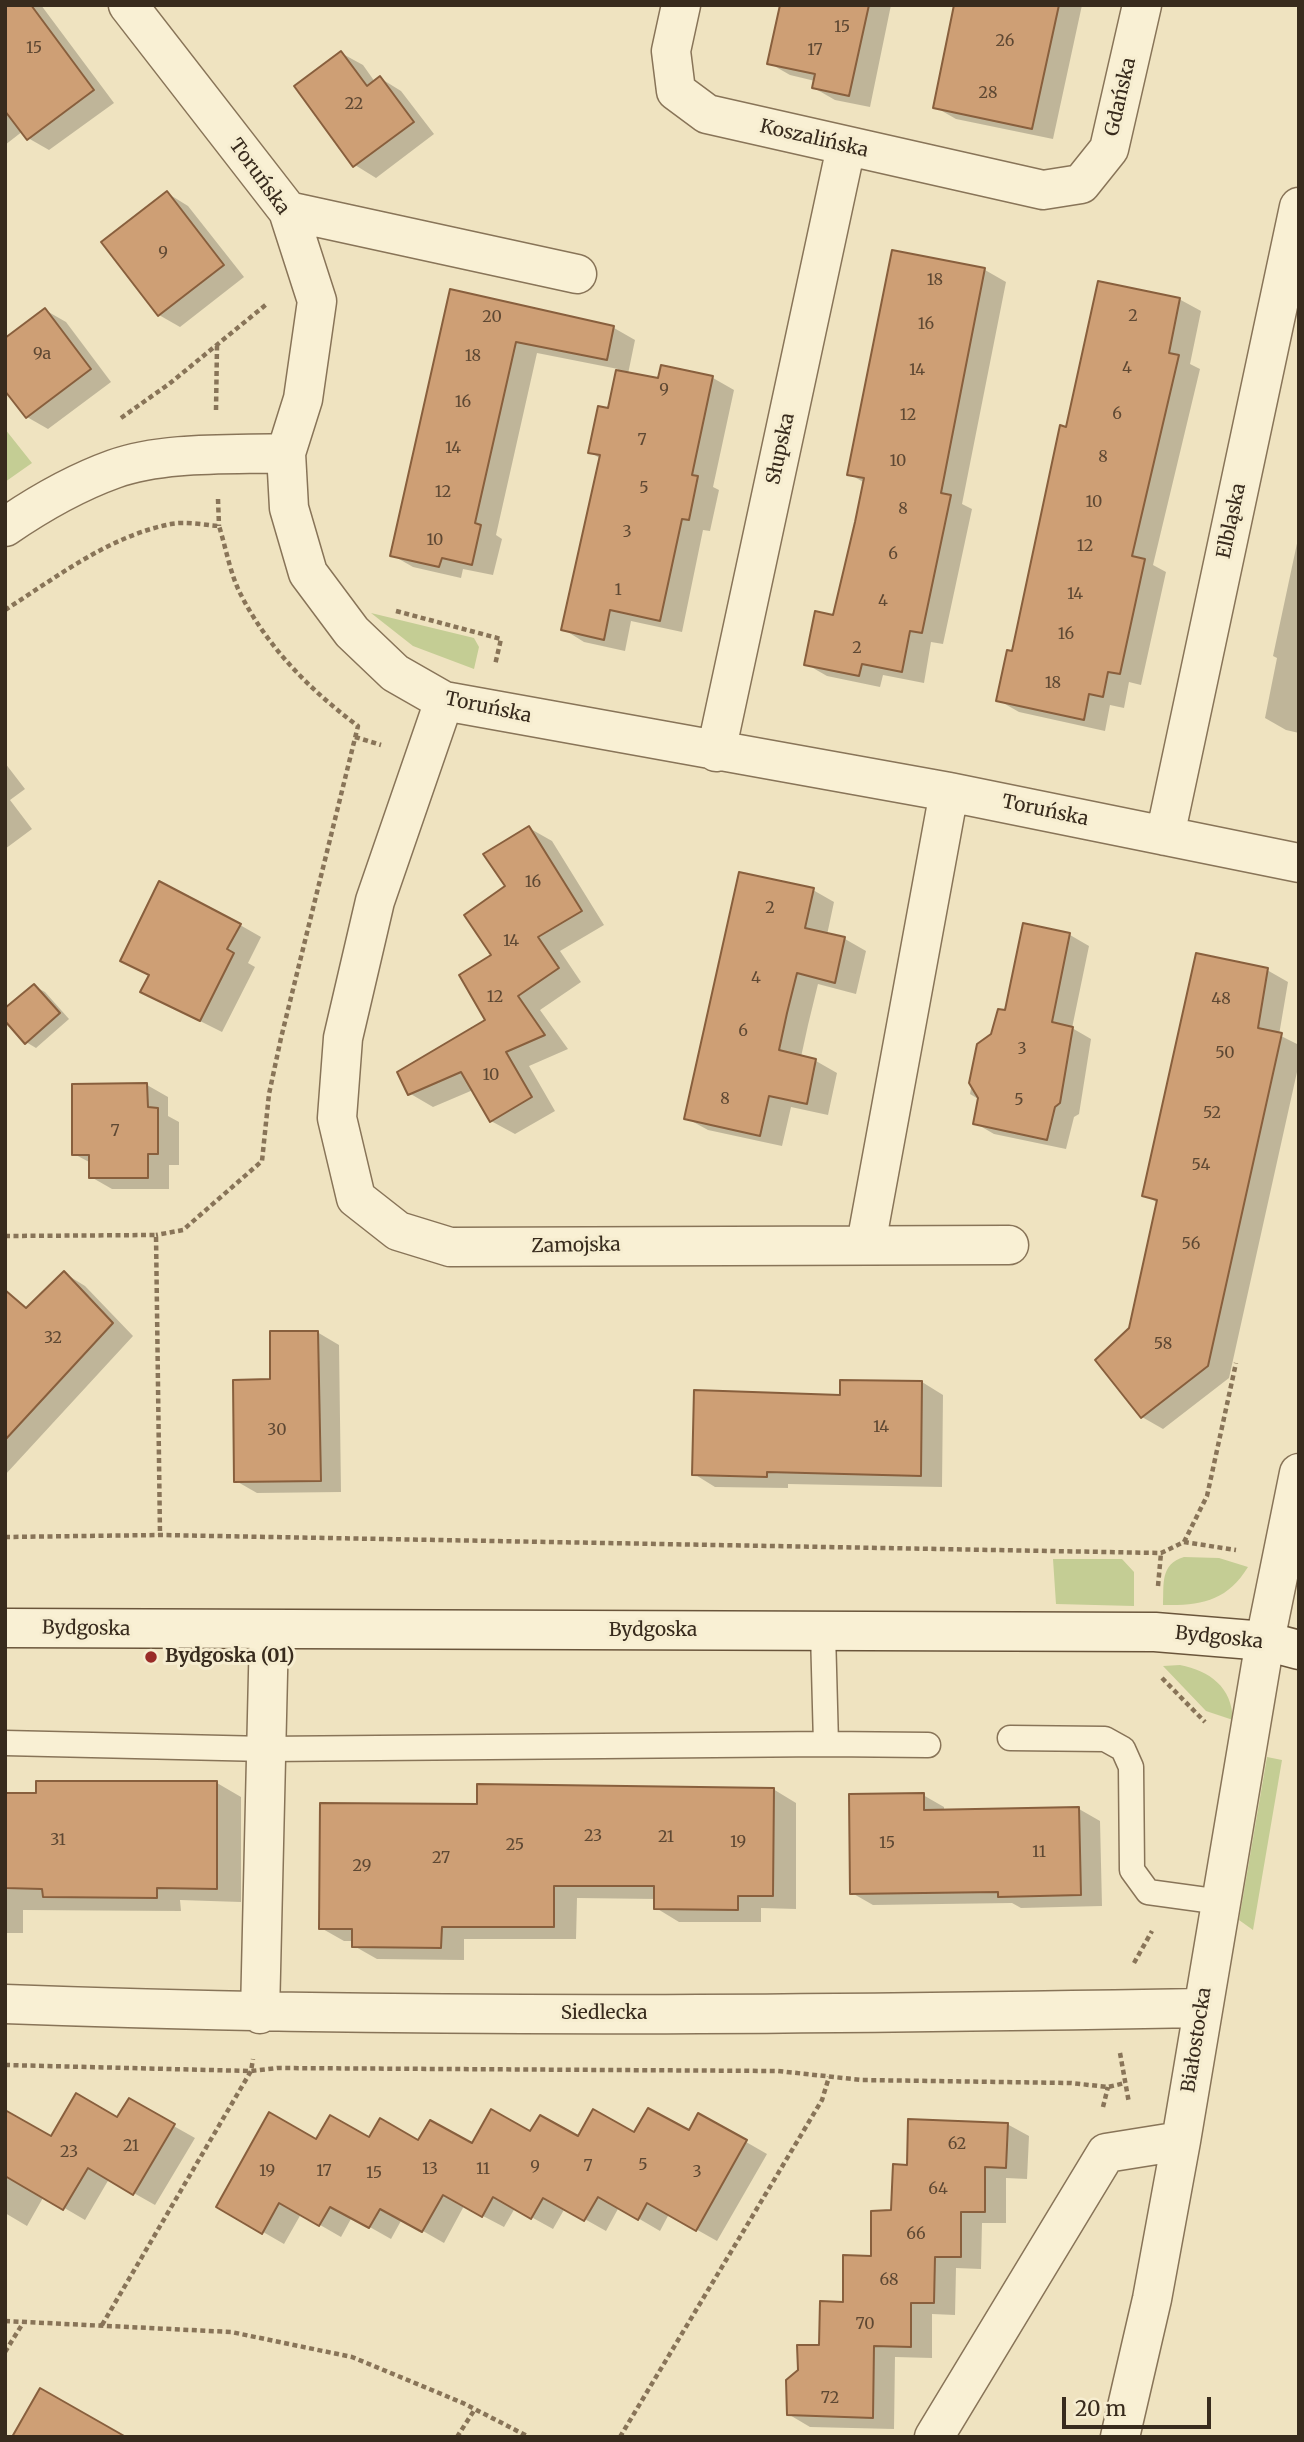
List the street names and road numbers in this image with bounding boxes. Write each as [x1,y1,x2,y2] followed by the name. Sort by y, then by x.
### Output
[1101,56,1141,138] street label: Gdańska
[758,115,870,163] street label: Koszalińska
[224,135,294,219] street label: Toruńska
[762,411,800,487] street label: Słupska
[1213,481,1251,561] street label: Elbląska
[443,688,533,728] street label: Toruńska
[1000,791,1090,831] street label: Toruńska
[531,1234,621,1258] street label: Zamojska
[42,1617,130,1641] street label: Bydgoska
[609,1620,697,1642] street label: Bydgoska
[1174,1622,1264,1654] street label: Bydgoska
[1177,1986,1217,2094] street label: Białostocka
[561,2003,647,2025] street label: Siedlecka

